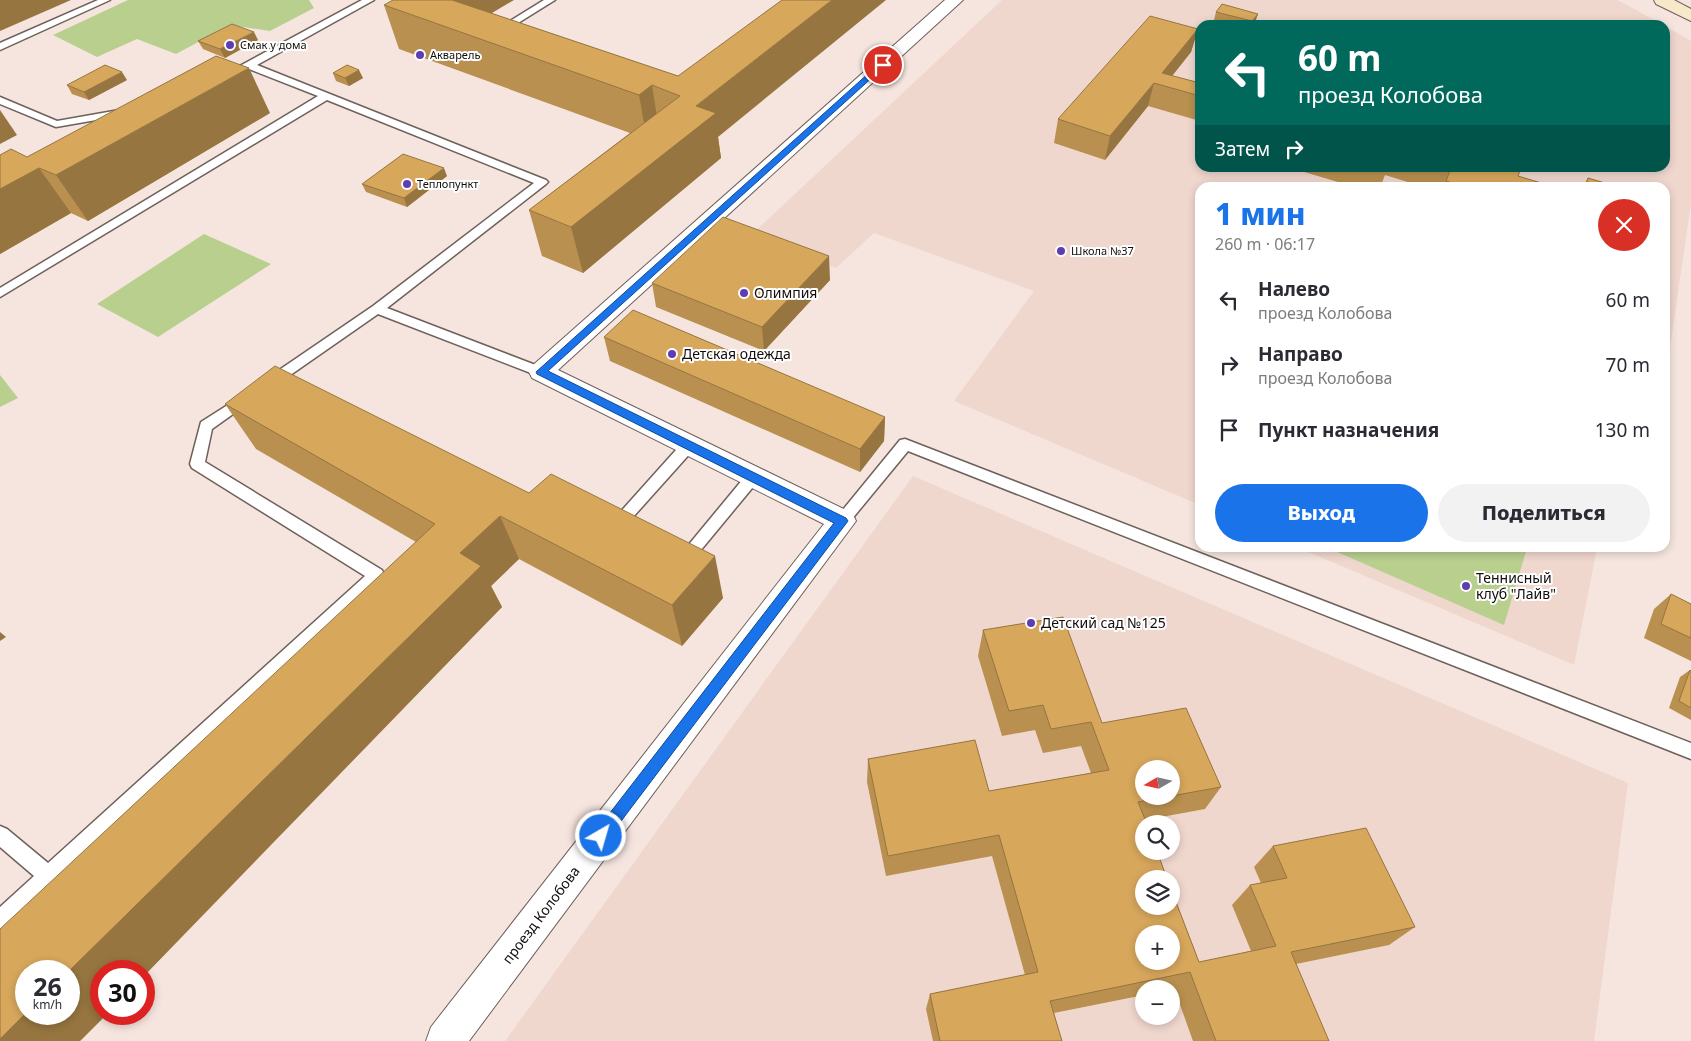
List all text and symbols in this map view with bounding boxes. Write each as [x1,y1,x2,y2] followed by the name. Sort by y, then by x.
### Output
[1298,34,1381,81] text: 60 m
[240,37,307,52] place label: Смак у дома
[224,39,236,51] marker: Смак у дома
[1215,40,1280,105] icon: left
[862,44,904,86] pin
[430,47,480,62] place label: Акварель
[414,49,426,61] marker: Акварель
[869,51,897,79] icon: arrive
[1298,79,1483,109] text: проезд Колобова
[1280,135,1308,163] icon: right
[1215,136,1270,162] text: Затем
[417,176,478,191] place label: Теплопункт
[401,178,413,190] marker: Теплопункт
[1215,193,1306,234] text: 1 мин
[1598,199,1650,251] button: close
[1215,233,1315,255] text: 260 m · 06:17
[1071,243,1134,258] place label: Школа №37
[1055,245,1067,257] marker: Школа №37
[1258,276,1330,302] text: Налево
[754,283,817,302] place label: Олимпия
[1215,286,1243,314] icon: left
[738,287,750,299] marker: Олимпия
[1606,287,1650,313] text: 60 m
[1258,302,1392,324] text: проезд Колобова
[1258,341,1343,367] text: Направо
[682,344,791,363] place label: Детская одежда
[666,348,678,360] marker: Детская одежда
[1215,351,1243,379] icon: right
[1606,352,1650,378] text: 70 m
[1258,367,1392,389] text: проезд Колобова
[1215,416,1243,444] icon: arrive
[1258,417,1439,443] text: Пункт назначения
[1595,417,1650,443] text: 130 m
[1215,484,1428,542] button: Выход
[1438,484,1650,542] button: Поделиться
[1476,568,1556,603] place label: Теннисный клуб "Лайв"
[1460,580,1472,592] marker: Теннисный клуб "Лайв"
[1041,613,1166,632] place label: Детский сад №125
[1025,617,1037,629] marker: Детский сад №125
[1135,760,1180,805] north arrow
[1135,760,1180,1025] map controls
[574,809,626,861] position arrow
[1135,815,1180,860] button: search
[498,862,584,967] street label: проезд Колобова
[1135,870,1180,915] button: layers
[1135,925,1180,970] button: +
[90,960,155,1025] speed limit sign: 30
[33,969,62,1003] text: 26
[1135,980,1180,1025] button: −
[33,996,62,1013] text: km/h

